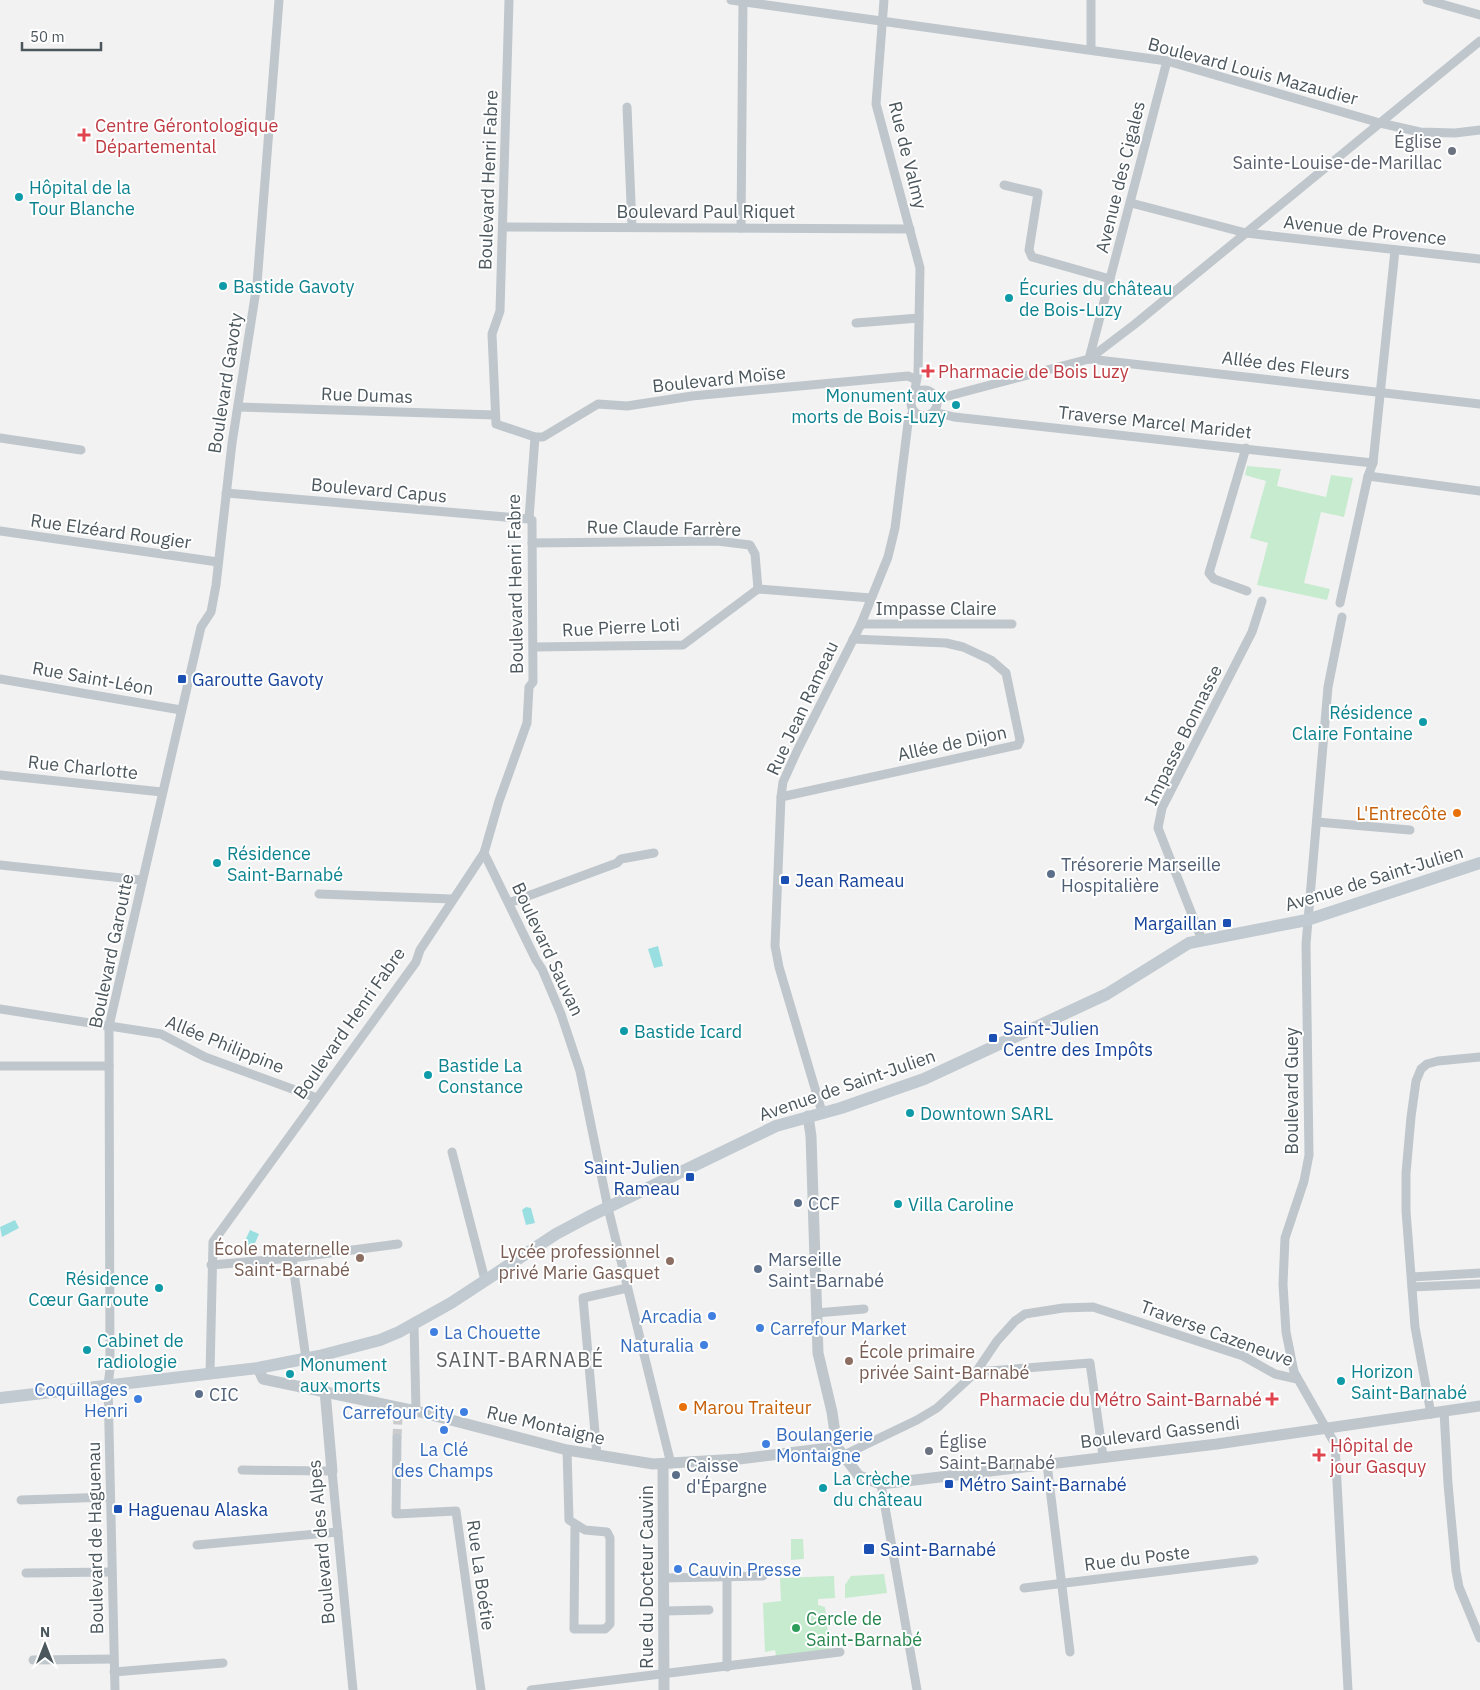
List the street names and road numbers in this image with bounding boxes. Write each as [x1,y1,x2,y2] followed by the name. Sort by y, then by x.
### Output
[1145,32,1361,110] street label: Boulevard Louis Mazaudier
[473,89,503,270] street label: Boulevard Henri Fabre
[884,99,932,211] street label: Rue de Valmy
[1090,99,1150,255] street label: Avenue des Cigales
[617,200,795,223] street label: Boulevard Paul Riquet
[1282,210,1448,250] street label: Avenue de Provence
[203,311,247,455] street label: Boulevard Gavoty
[1221,346,1351,384] street label: Allée des Fleurs
[651,361,787,397] street label: Boulevard Moïse
[320,382,414,408] street label: Rue Dumas
[1057,400,1253,444] street label: Traverse Marcel Maridet
[310,473,448,507] street label: Boulevard Capus
[502,494,528,674] street label: Boulevard Henri Fabre
[29,508,193,554] street label: Rue Elzéard Rougier
[586,515,742,541] street label: Rue Claude Farrère
[875,597,997,620] street label: Impasse Claire
[561,612,681,642] street label: Rue Pierre Loti
[761,637,843,779] street label: Rue Jean Rameau
[31,656,155,700] street label: Rue Saint-Léon
[1139,661,1227,809] street label: Impasse Bonnasse
[895,720,1009,766] street label: Allée de Dijon
[27,750,139,784] street label: Rue Charlotte
[1282,840,1466,916] street label: Avenue de Saint-Julien
[83,872,139,1030] street label: Boulevard Garoutte
[507,878,589,1020] street label: Boulevard Sauvan
[288,943,410,1103] street label: Boulevard Henri Fabre
[162,1010,288,1078] street label: Allée Philippine
[1280,1027,1303,1155] street label: Boulevard Guey
[756,1044,938,1126] street label: Avenue de Saint-Julien
[1137,1295,1297,1371] street label: Traverse Cazeneuve
[485,1400,608,1450] street label: Rue Montaigne
[1079,1411,1241,1453] street label: Boulevard Gassendi
[82,1441,108,1635] street label: Boulevard de Haguenau
[302,1459,340,1625] street label: Boulevard des Alpes
[635,1485,658,1669] street label: Rue du Docteur Cauvin
[462,1518,500,1632] street label: Rue La Boétie
[1083,1540,1191,1576] street label: Rue du Poste

